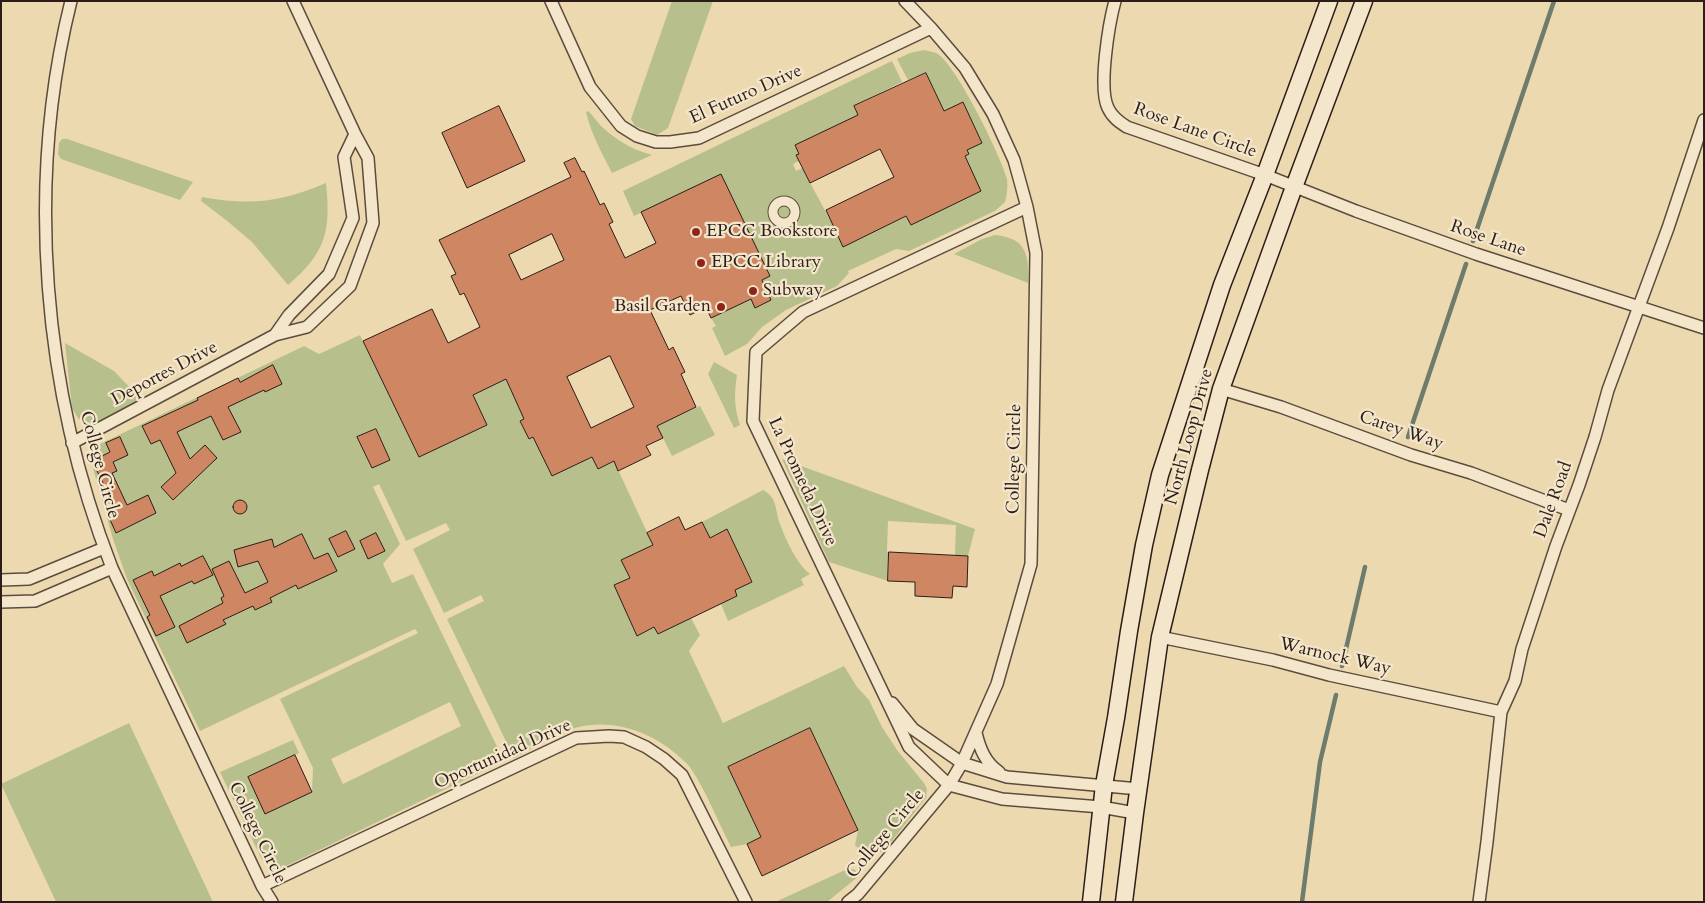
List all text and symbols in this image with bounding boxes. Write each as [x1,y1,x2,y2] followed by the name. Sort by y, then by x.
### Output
[686,61,806,129] street label: El Futuro Drive
[1130,99,1260,163] street label: Rose Lane Circle
[1447,216,1529,262] street label: Rose Lane
[706,221,838,243] place label: EPCC Bookstore
[690,226,702,238] marker: EPCC Bookstore
[711,252,821,274] place label: EPCC Library
[695,257,707,269] marker: EPCC Library
[763,280,823,302] place label: Subway
[747,285,759,297] marker: Subway
[614,296,711,318] place label: Basil Garden
[715,301,727,313] marker: Basil Garden
[108,337,222,411] street label: Deportes Drive
[1161,366,1219,508] street label: North Loop Drive
[1003,404,1027,514] street label: College Circle
[1356,406,1446,456] street label: Carey Way
[74,409,124,521] street label: College Circle
[763,414,841,550] street label: La Promeda Drive
[1530,459,1578,541] street label: Dale Road
[1277,634,1393,680] street label: Warnock Way
[431,715,575,795] street label: Oportunidad Drive
[223,779,291,887] street label: College Circle
[842,785,930,883] street label: College Circle

